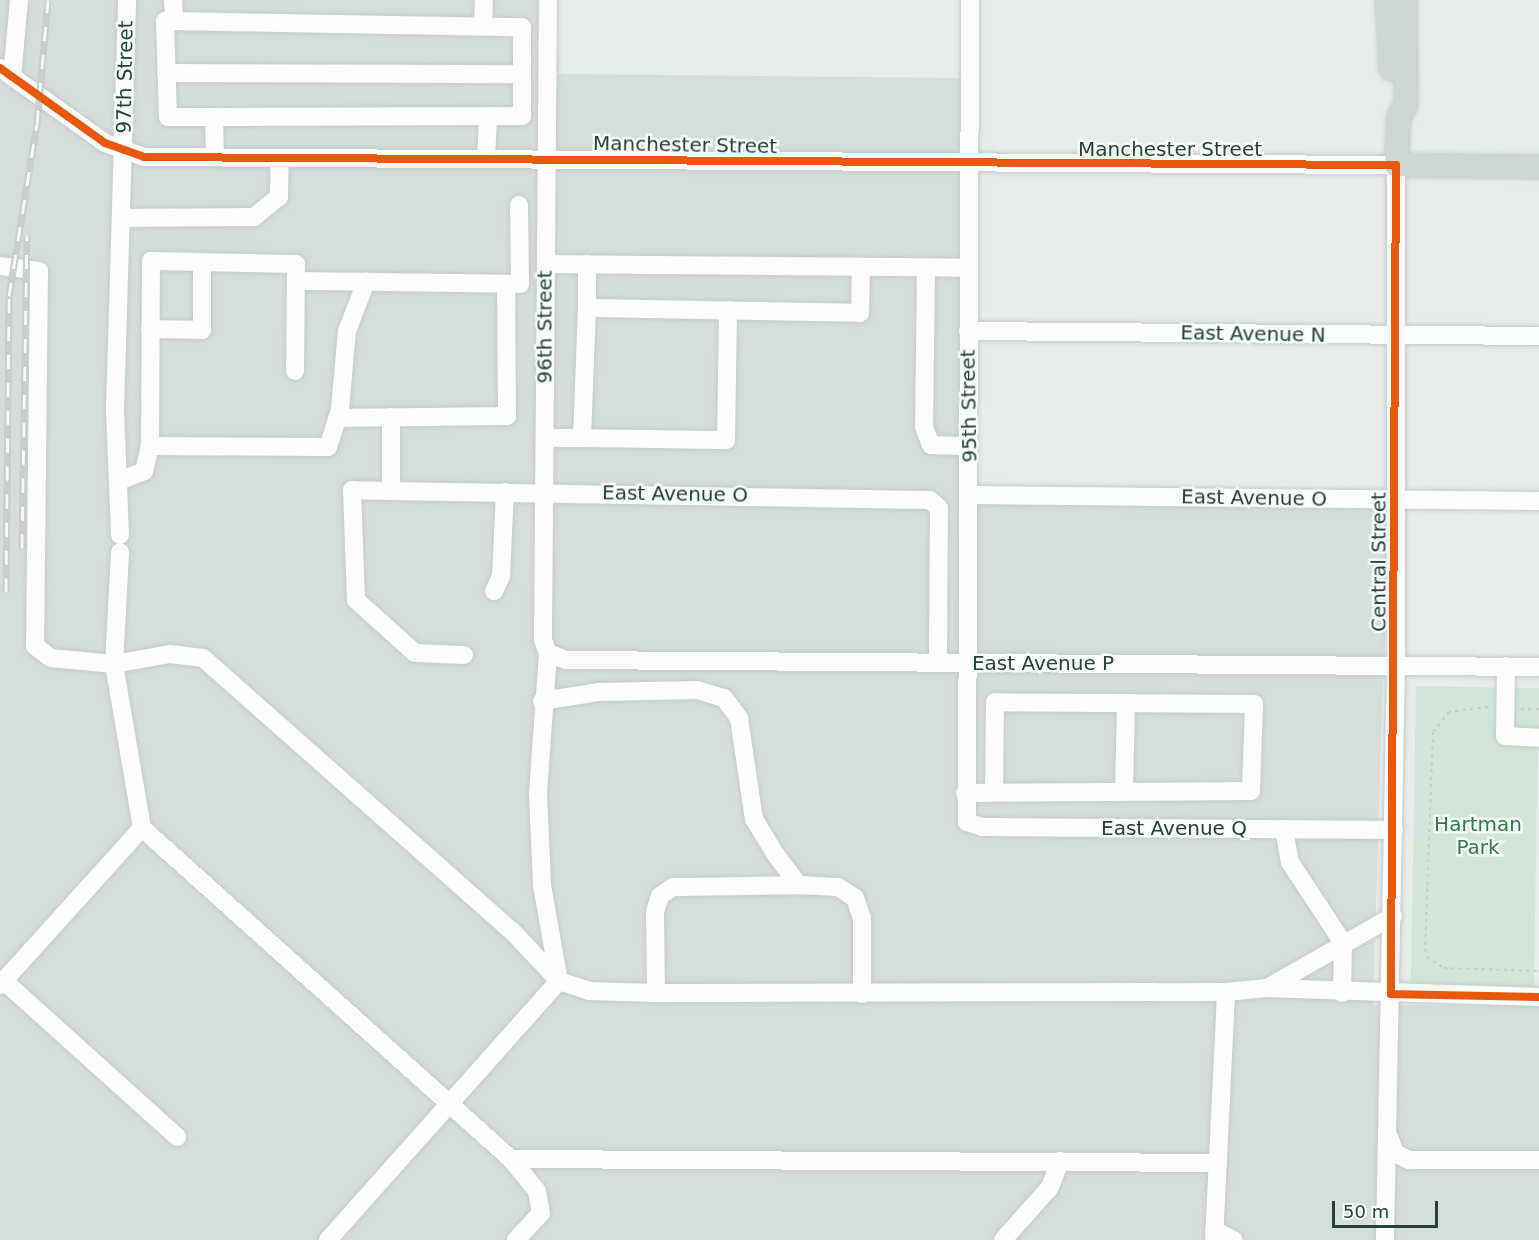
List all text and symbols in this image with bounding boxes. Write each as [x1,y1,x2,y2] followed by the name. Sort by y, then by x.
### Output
[112,20,138,134] street label: 97th Street
[593,131,777,159] street label: Manchester Street
[1078,137,1262,161] street label: Manchester Street
[533,270,557,384] street label: 96th Street
[1180,321,1326,347] street label: East Avenue N
[956,349,982,463] street label: 95th Street
[602,481,748,507] street label: East Avenue O
[1181,485,1327,511] street label: East Avenue O
[1367,492,1391,632] street label: Central Street
[972,651,1114,675] street label: East Avenue P
[1434,813,1522,860] park label: Hartman Park
[1101,816,1247,840] street label: East Avenue Q
[1335,1189,1442,1227] scale bar
[1343,1201,1389,1222] text: 50 m

